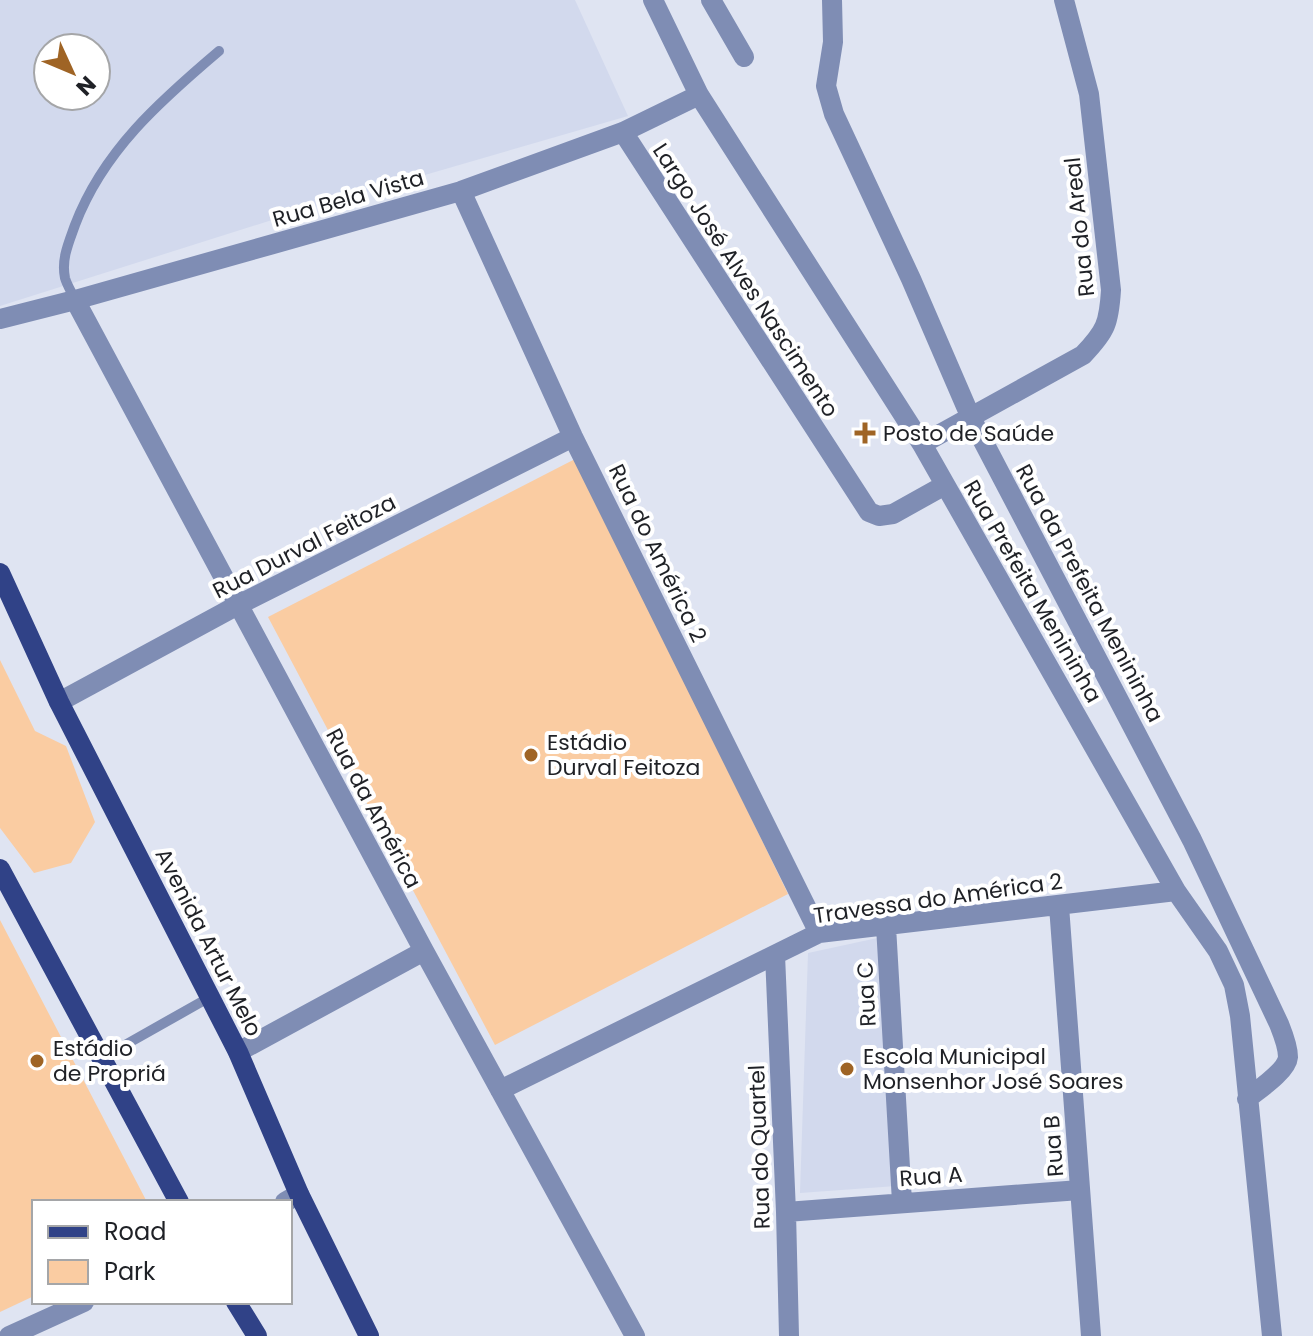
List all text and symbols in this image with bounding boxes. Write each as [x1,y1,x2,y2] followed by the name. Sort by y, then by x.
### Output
[32,32,112,112] north arrow
[69,69,103,102] text: N
[645,137,846,423] street label: Largo José Alves Nascimento
[1057,156,1102,298] street label: Rua do Areal
[269,162,427,235] street label: Rua Bela Vista
[883,418,1054,449] place label: Posto de Saúde
[854,422,876,444] marker: Posto de Saúde
[601,459,714,647] street label: Rua do América 2
[1008,459,1171,728] street label: Rua da Prefeita Menininha
[956,474,1109,708] street label: Rua Prefeita Menininha
[207,487,401,606] street label: Rua Durval Feitoza
[318,723,429,894] street label: Rua da América
[547,727,700,783] place label: Estádio Durval Feitoza
[522,746,540,764] marker: Estádio Durval Feitoza
[148,843,269,1042] street label: Avenida Artur Melo
[812,866,1065,931] street label: Travessa do América 2
[849,961,884,1027] street label: Rua C
[53,1033,166,1089] place label: Estádio de Propriá
[863,1041,1123,1097] place label: Escola Municipal Monsenhor José Soares
[28,1052,46,1070] marker: Estádio de Propriá
[838,1060,856,1078] marker: Escola Municipal Monsenhor José Soares
[741,1064,778,1230] street label: Rua do Quartel
[1036,1114,1071,1178] street label: Rua B
[899,1159,964,1194] street label: Rua A
[32,1200,292,1304] legend
[104,1215,166,1248] text: Road
[104,1255,156,1288] text: Park

